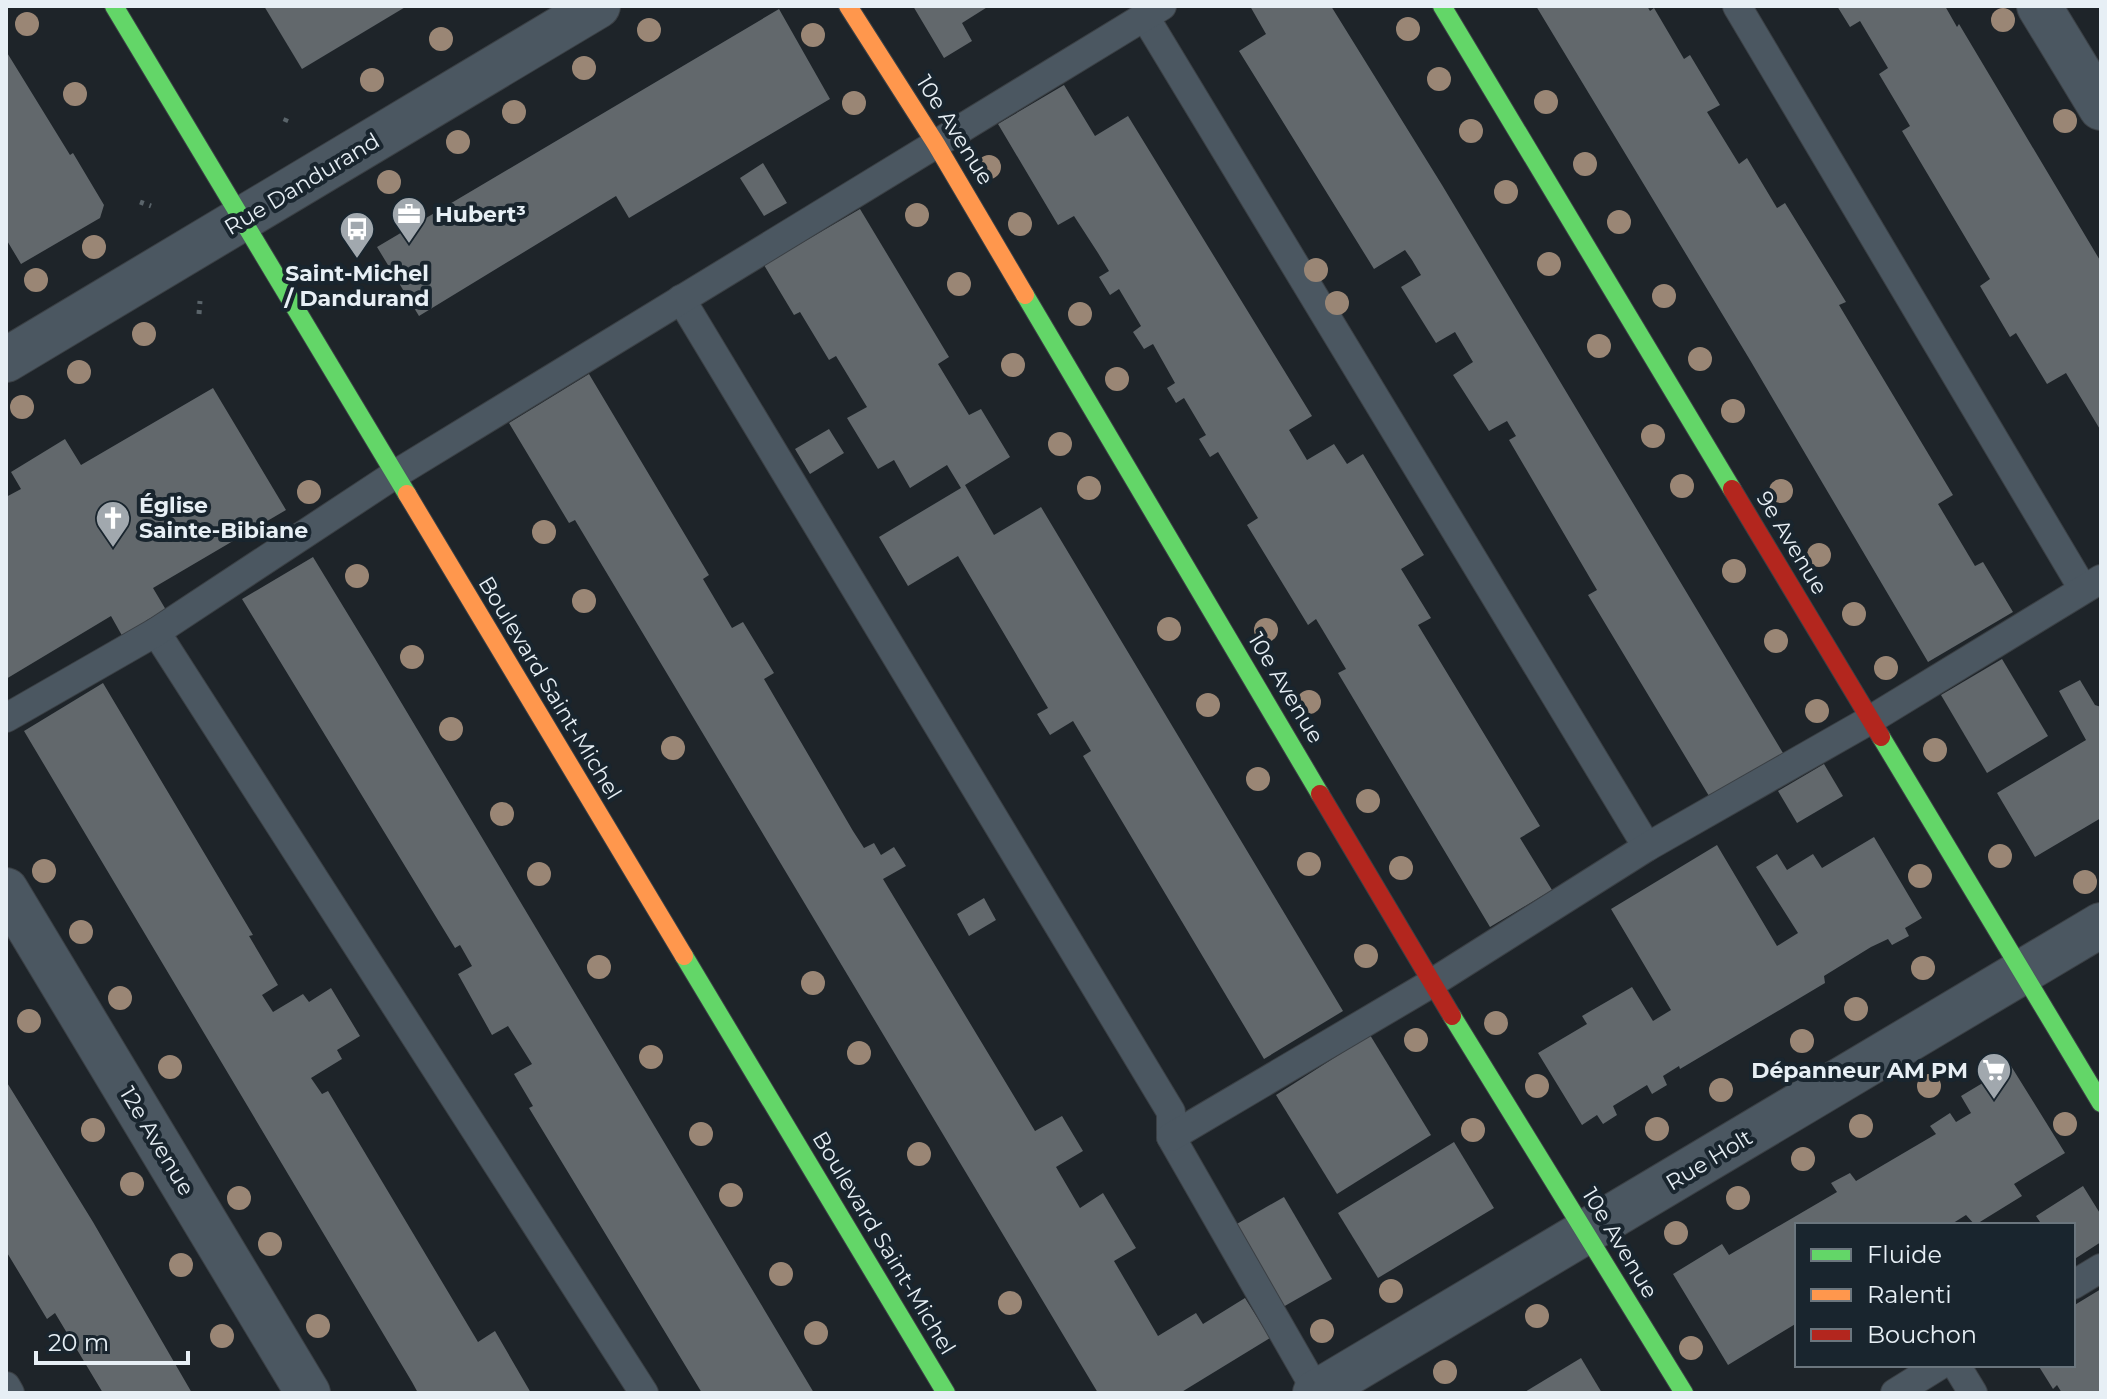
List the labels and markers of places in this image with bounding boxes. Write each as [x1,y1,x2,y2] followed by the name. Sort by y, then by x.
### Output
[390,195,428,245] office icon: Hubert³
[435,201,526,228] place label: Hubert³
[338,210,376,260] bus stop icon: Saint-Michel / Dandurand
[284,260,429,312] place label: Saint-Michel / Dandurand
[139,492,308,544] place label: Église Sainte-Bibiane
[94,499,132,549] church icon: Église Sainte-Bibiane
[1975,1051,2013,1101] supermarket icon: Dépanneur AM PM
[1751,1057,1968,1084] place label: Dépanneur AM PM

